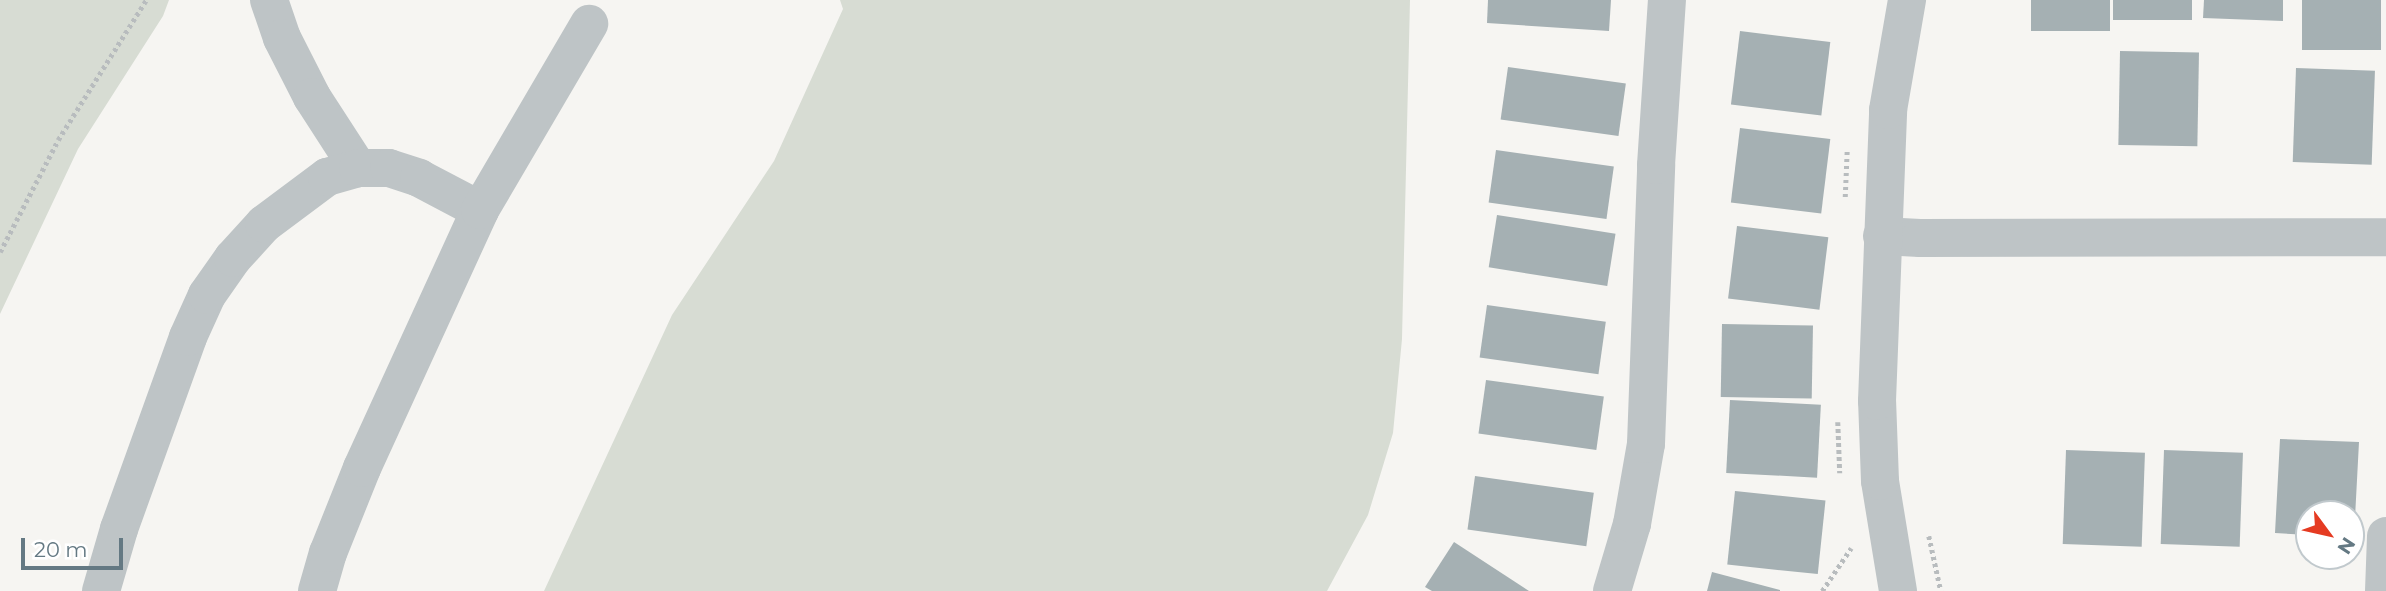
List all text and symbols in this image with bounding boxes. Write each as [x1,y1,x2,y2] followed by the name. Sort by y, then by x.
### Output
[2295,500,2365,570] north arrow
[24,524,126,568] scale bar
[2333,533,2360,558] text: N
[34,537,88,562] text: 20 m

